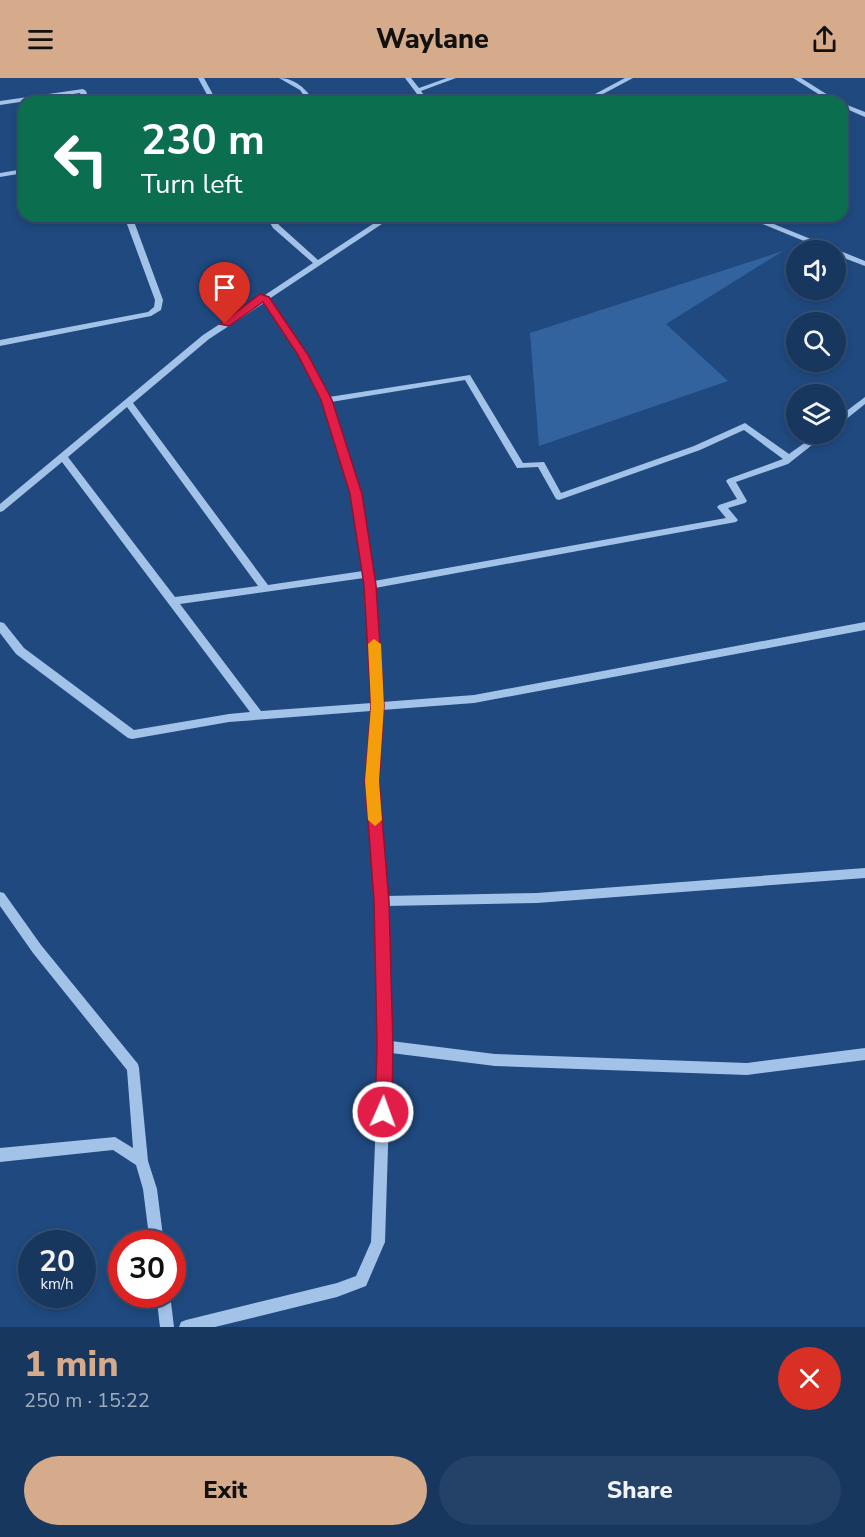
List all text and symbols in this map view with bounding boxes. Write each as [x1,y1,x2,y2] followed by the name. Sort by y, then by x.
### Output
[376,21,489,58] text: Waylane
[24,23,57,56] icon: menu
[808,23,841,56] icon: share
[141,112,265,169] text: 230 m
[42,120,120,198] icon: left
[141,166,242,203] text: Turn left
[786,240,846,444] map controls
[786,240,846,300] button: sound
[199,262,250,324] pin
[208,271,241,304] icon: arrive
[786,312,846,372] button: search
[786,384,846,444] button: layers
[351,1080,415,1144] position arrow
[108,1230,186,1308] speed limit sign: 30
[39,1241,75,1282] text: 20
[40,1274,74,1294] text: km/h
[24,1340,119,1389] text: 1 min
[778,1347,841,1410] button: close
[24,1387,150,1414] text: 250 m · 15:22
[24,1456,427,1525] button: Exit
[439,1456,841,1525] button: Share

